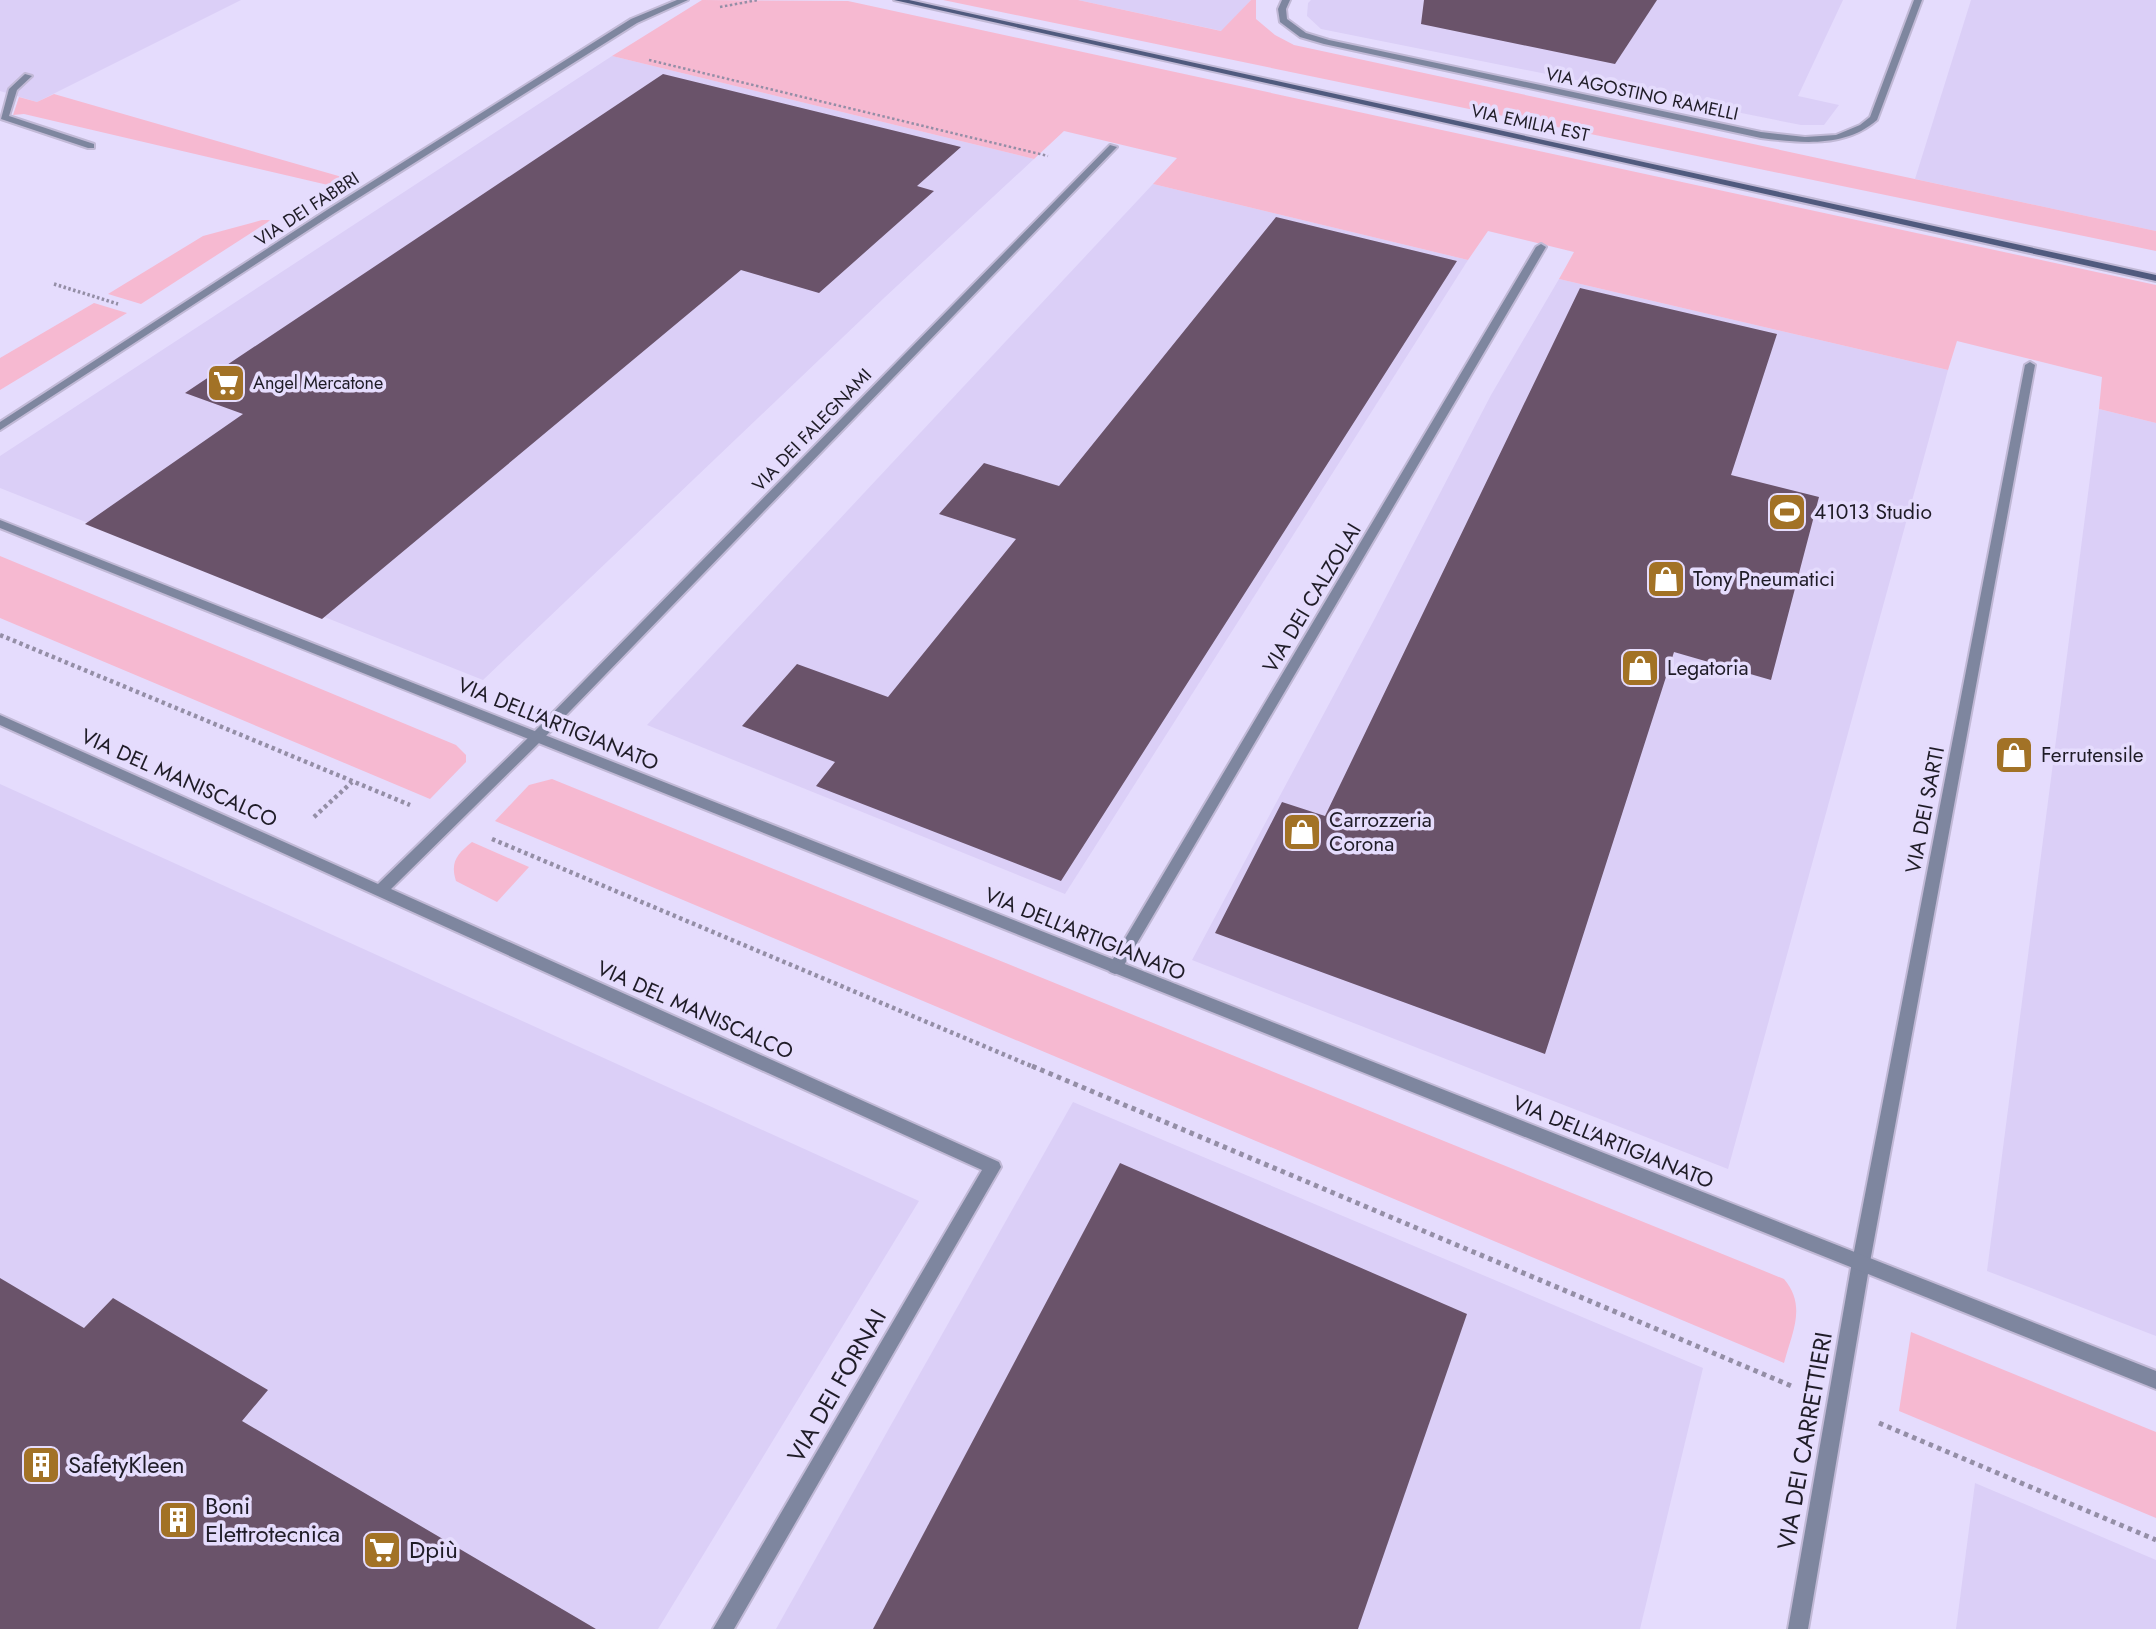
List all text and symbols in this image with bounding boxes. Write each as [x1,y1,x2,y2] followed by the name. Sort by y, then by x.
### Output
[1543,61,1741,127] street label: VIA AGOSTINO RAMELLI
[1468,98,1592,148] street label: VIA EMILIA EST
[250,165,364,253] street label: VIA DEI FABBRI
[205,362,247,404] supermarket icon: Angel Mercatone
[746,363,878,497] street label: VIA DEI FALEGNAMI
[253,370,383,396] place label: Angel Mercatone
[1766,491,1808,533] sports icon: 41013 Studio
[1814,497,1932,527] place label: 41013 Studio
[1255,517,1369,679] street label: VIA DEI CALZOLAI
[1645,558,1687,600] shop icon: Tony Pneumatici
[1693,564,1835,594] place label: Tony Pneumatici
[1619,647,1661,689] shop icon: Legatoria
[1667,653,1749,683] place label: Legatoria
[453,670,663,778] street label: VIA DELL'ARTIGIANATO
[76,721,282,835] street label: VIA DEL MANISCALCO
[1993,734,2035,776] shop icon: Ferrutensile
[2041,740,2144,770] place label: Ferrutensile
[1898,744,1952,876] street label: VIA DEI SARTI
[1329,805,1432,859] place label: Carrozzeria Corona
[1281,811,1323,853] shop icon: Carrozzeria Corona
[980,880,1190,988] street label: VIA DELL'ARTIGIANATO
[592,953,798,1067] street label: VIA DEL MANISCALCO
[1508,1088,1718,1196] street label: VIA DELL'ARTIGIANATO
[778,1302,895,1469] street label: VIA DEI FORNAI
[1768,1329,1841,1553] street label: VIA DEI CARRETTIERI
[20,1444,62,1486] building icon: SafetyKleen
[68,1447,185,1482] place label: SafetyKleen
[205,1488,340,1551] place label: Boni Elettrotecnica
[157,1499,199,1541] building icon: Boni Elettrotecnica
[361,1529,403,1571] supermarket icon: Dpiù
[409,1532,458,1567] place label: Dpiù

